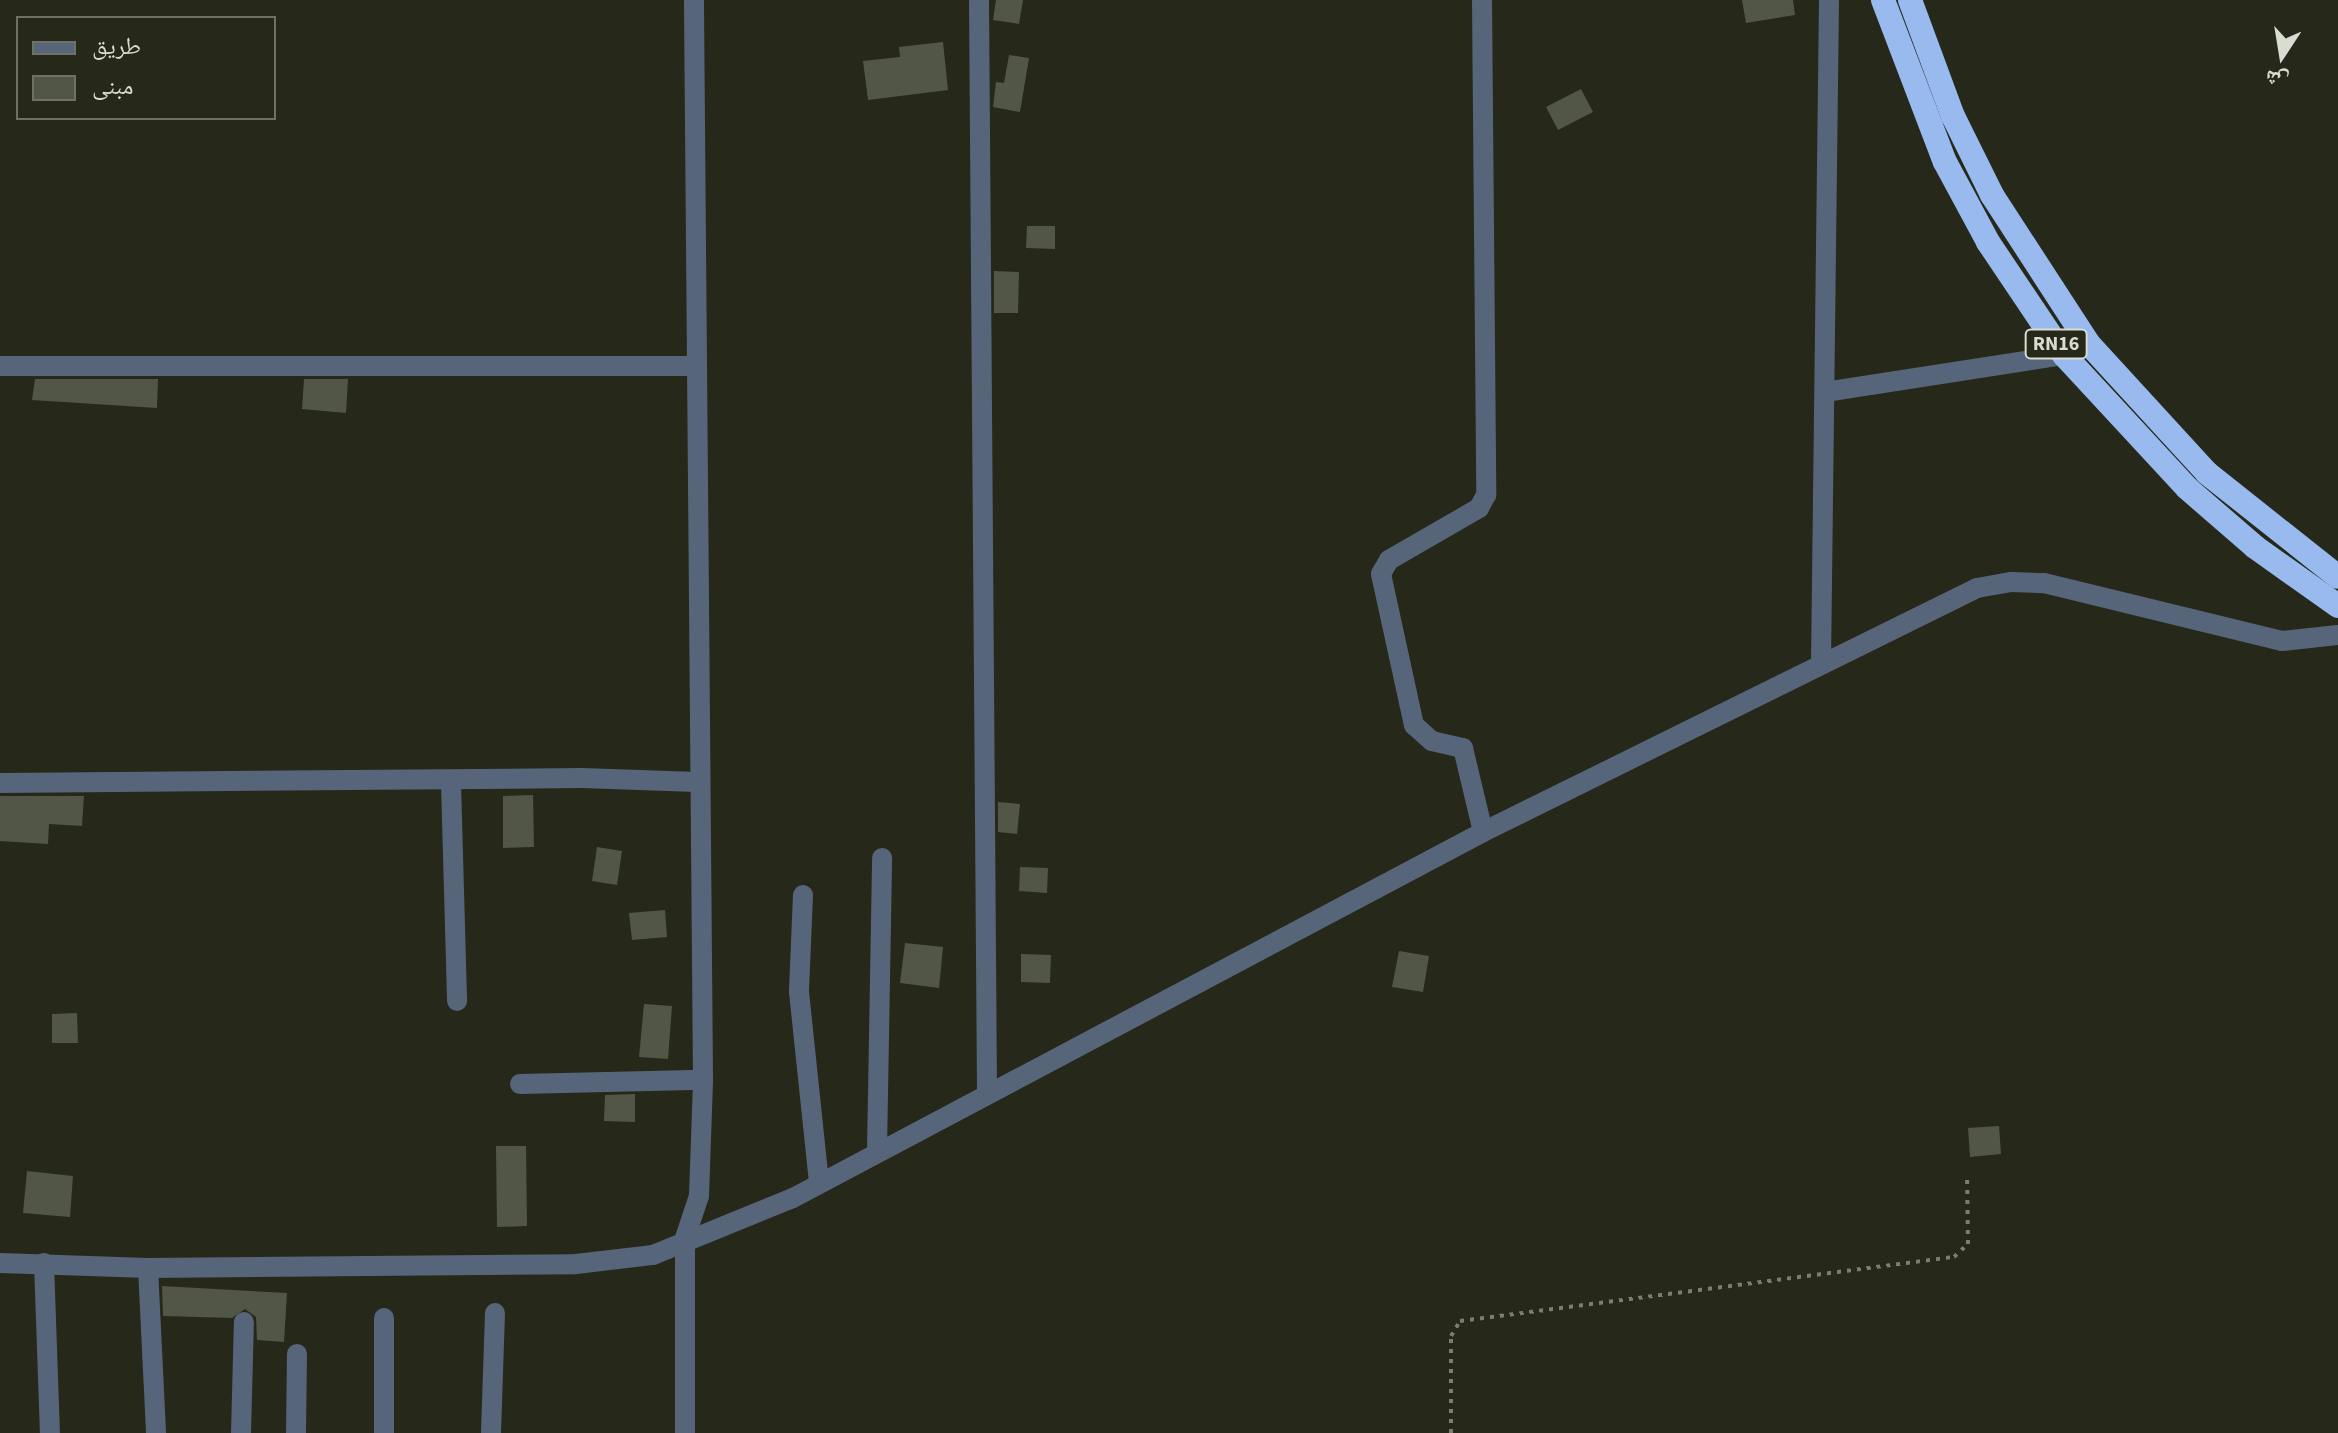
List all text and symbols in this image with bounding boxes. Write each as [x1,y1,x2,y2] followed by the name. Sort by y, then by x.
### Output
[16,16,276,120] legend
[2242,16,2322,96] north arrow
[92,29,141,64] text: طريق
[2262,61,2292,98] text: ش
[92,69,133,104] text: مبنى
[2024,328,2088,360] road number: RN16

